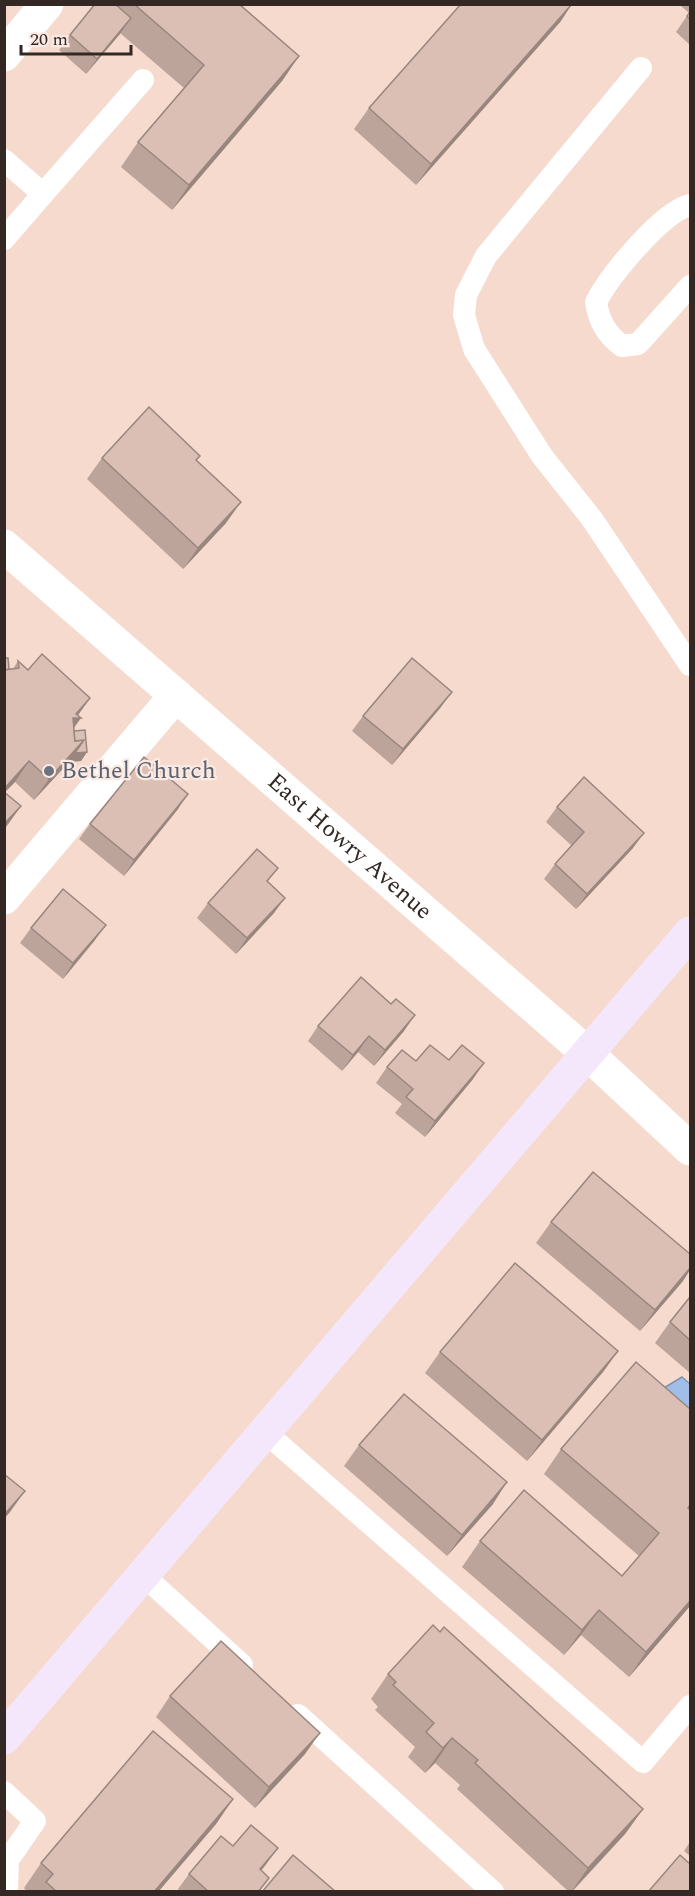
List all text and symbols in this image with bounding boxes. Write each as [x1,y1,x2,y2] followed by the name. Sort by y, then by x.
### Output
[21,18,130,56] scale bar
[30,26,68,53] text: 20 m
[61,753,216,789] place label: Bethel Church
[42,764,56,778] marker: Bethel Church
[259,764,440,929] street label: East Howry Avenue

